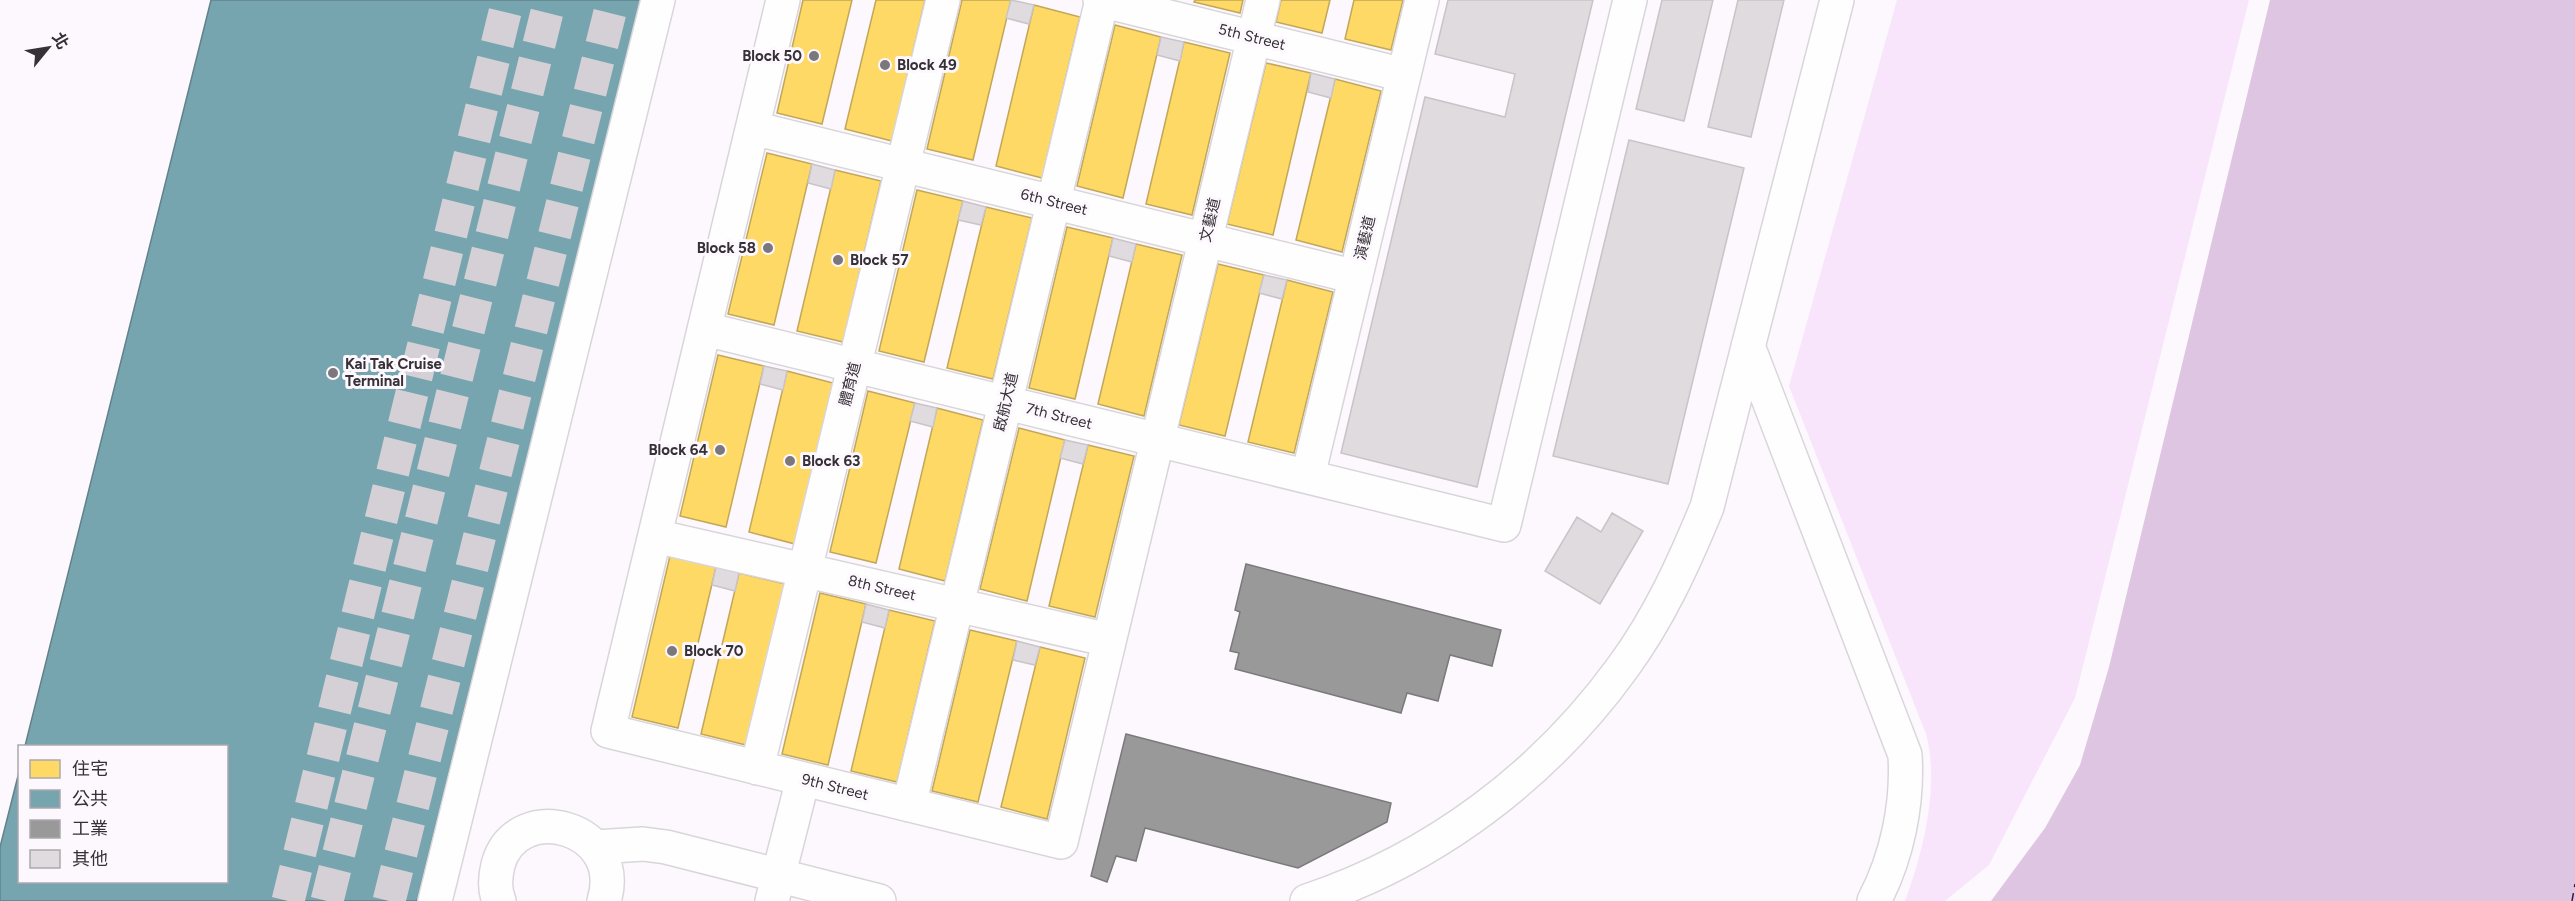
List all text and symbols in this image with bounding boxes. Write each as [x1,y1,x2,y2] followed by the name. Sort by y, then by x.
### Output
[18,18,78,78] north arrow
[1217,20,1288,54] street label: 5th Street
[48,29,73,52] text: 北
[742,47,802,65] place label: Block 50
[807,49,821,63] marker: Block 50
[897,56,957,74] place label: Block 49
[878,58,892,72] marker: Block 49
[1019,185,1090,219] street label: 6th Street
[1196,196,1224,244] street label: 文藝道
[1351,214,1379,262] street label: 演藝道
[697,239,756,257] place label: Block 58
[761,241,775,255] marker: Block 58
[850,251,908,269] place label: Block 57
[831,253,845,267] marker: Block 57
[345,355,442,390] place label: Kai Tak Cruise Terminal
[836,360,864,408] street label: 體育道
[326,366,340,380] marker: Kai Tak Cruise Terminal
[990,371,1022,433] street label: 啟航大道
[1024,399,1094,433] street label: 7th Street
[648,441,708,459] place label: Block 64
[713,443,727,457] marker: Block 64
[802,452,860,470] place label: Block 63
[783,454,797,468] marker: Block 63
[846,571,918,605] street label: 8th Street
[684,642,744,660] place label: Block 70
[665,644,679,658] marker: Block 70
[18,745,228,883] legend
[72,758,108,780] text: 住宅
[800,770,871,804] street label: 9th Street
[72,788,108,810] text: 公共
[72,818,108,840] text: 工業
[72,848,108,870] text: 其他

